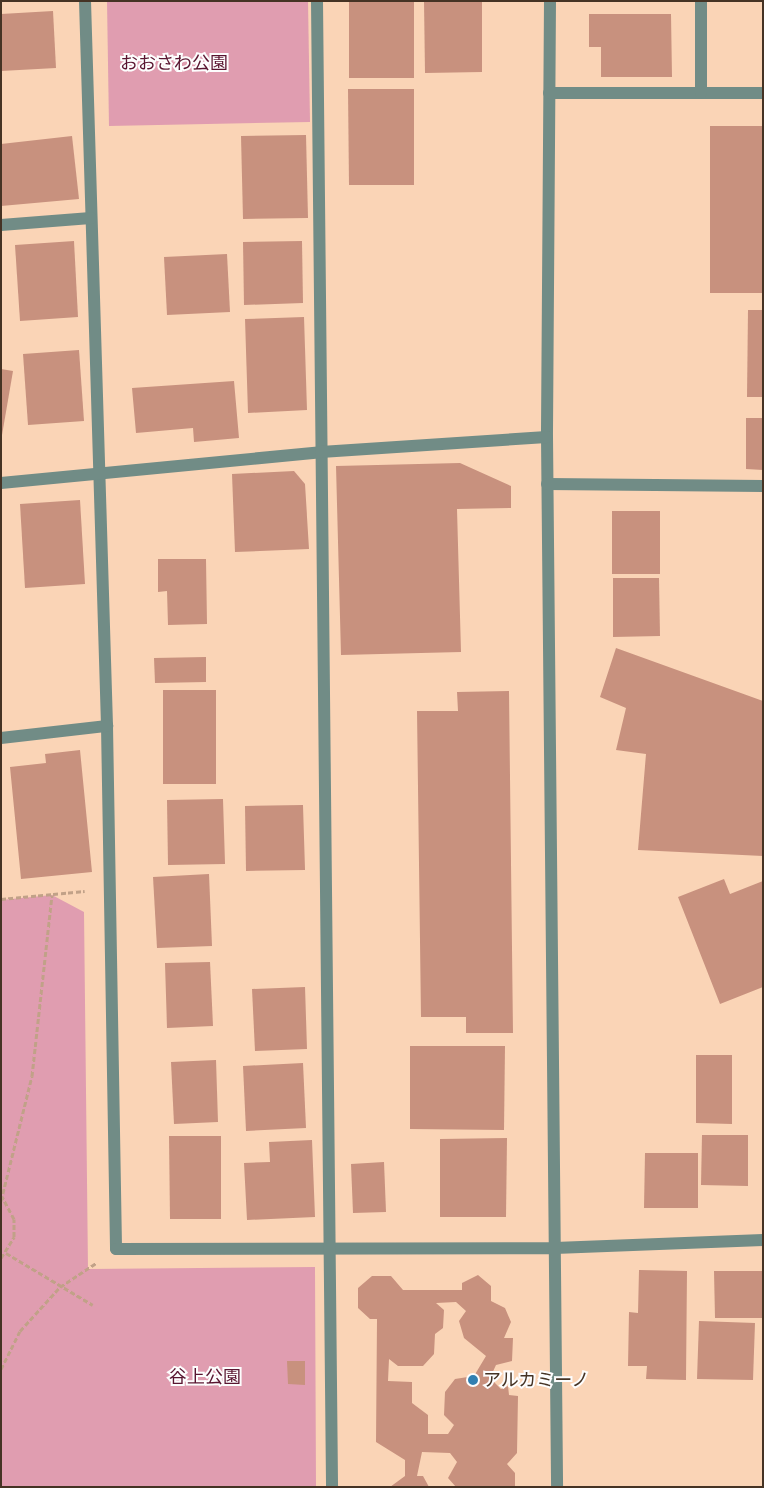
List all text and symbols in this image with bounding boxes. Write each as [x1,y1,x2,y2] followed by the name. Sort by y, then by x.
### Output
[120,52,228,74] park label: おおさわ公園
[169,1366,241,1388] park label: 谷上公園
[483,1369,591,1391] place label: アルカミーノ
[467,1374,479,1386] marker: アルカミーノ

